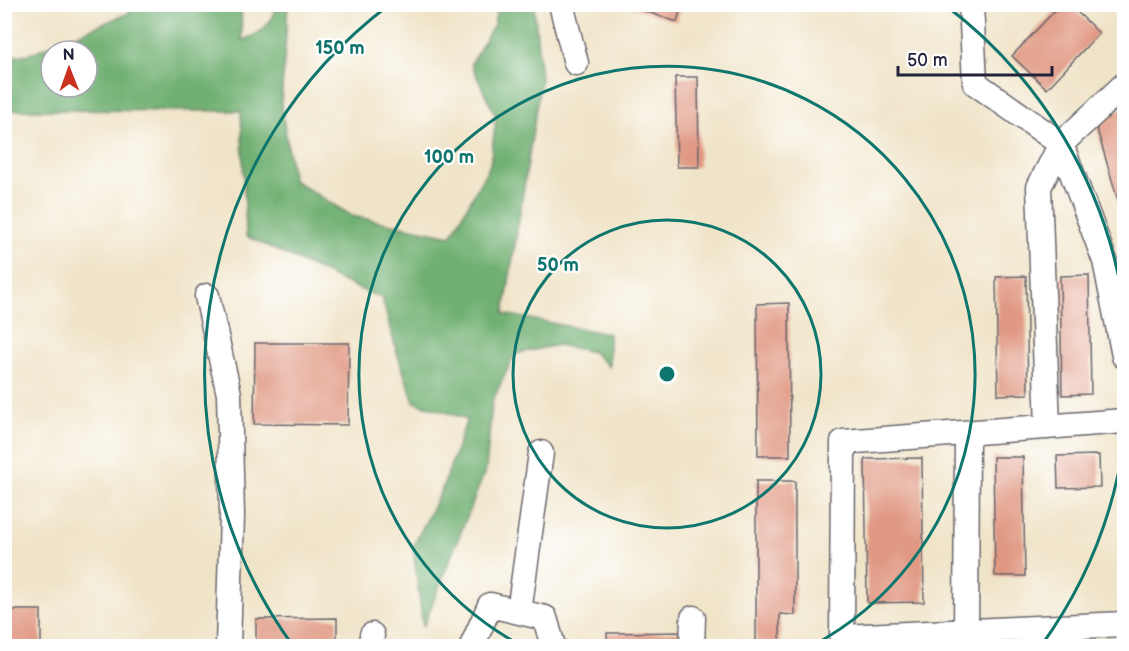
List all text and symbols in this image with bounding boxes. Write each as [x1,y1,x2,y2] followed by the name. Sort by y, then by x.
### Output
[315,38,365,59] text: 150 m
[39,39,99,99] north arrow
[898,39,1052,77] scale bar
[63,46,75,65] text: N
[907,50,948,71] text: 50 m
[424,147,474,168] text: 100 m
[537,255,579,276] text: 50 m
[657,364,677,384] centre of rings

